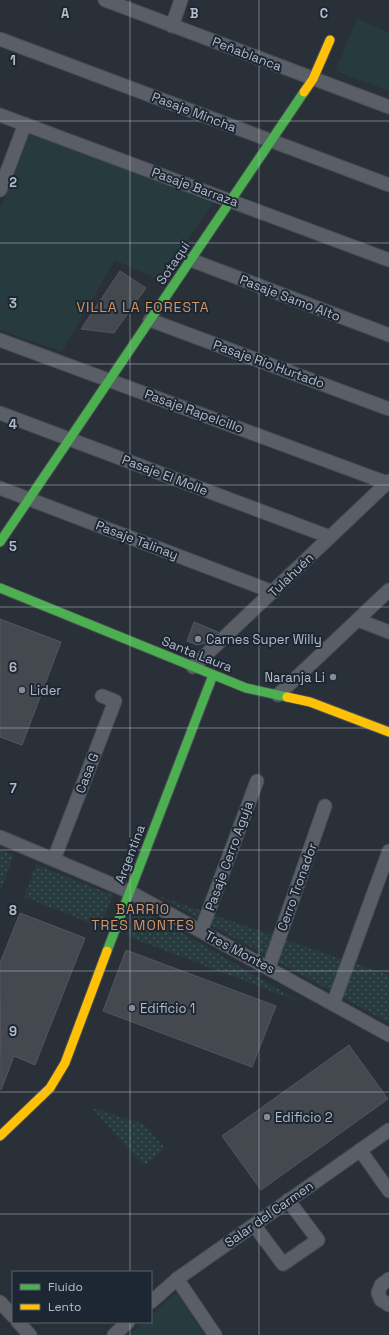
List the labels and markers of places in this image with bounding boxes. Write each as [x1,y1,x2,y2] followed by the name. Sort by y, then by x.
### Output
[206,631,322,648] place label: Carnes Super Willy
[193,634,203,644] marker: Carnes Super Willy
[264,669,325,686] place label: Naranja Li
[328,672,338,682] marker: Naranja Li
[30,682,61,699] place label: Lider
[17,685,27,695] marker: Lider
[140,1000,195,1017] place label: Edificio 1
[127,1003,137,1013] marker: Edificio 1
[275,1109,333,1126] place label: Edificio 2
[262,1112,272,1122] marker: Edificio 2

